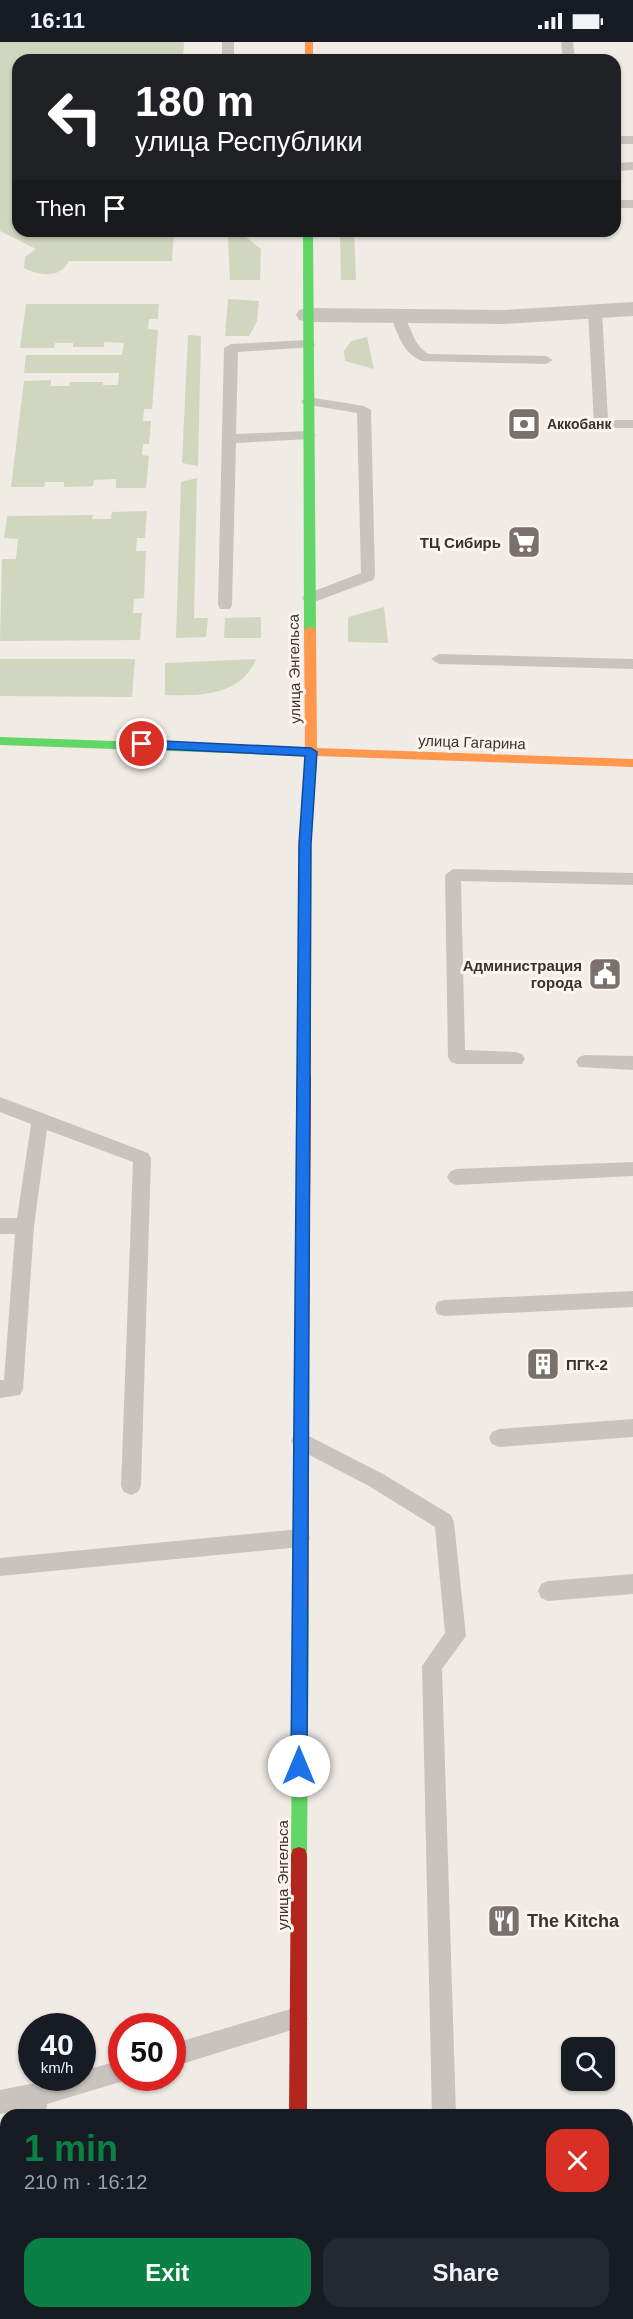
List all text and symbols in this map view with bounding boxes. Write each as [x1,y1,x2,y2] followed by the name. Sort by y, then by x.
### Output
[30,8,85,33] text: 16:11
[36,78,114,156] icon: left
[135,78,254,125] text: 180 m
[135,127,362,157] text: улица Республики
[98,192,131,225] icon: arrive
[36,196,86,221] text: Then
[506,406,542,442] bank icon: Аккобанк
[547,416,612,432] place label: Аккобанк
[506,524,542,560] supermarket icon: ТЦ Сибирь
[420,534,501,551] place label: ТЦ Сибирь
[285,613,303,724] street label: улица Энгельса
[116,718,167,769] pin
[125,727,158,760] icon: arrive
[418,732,527,752] street label: улица Гагарина
[587,956,623,992] public building icon: Администрация города
[463,957,583,991] place label: Администрация города
[525,1346,561,1382] building icon: ПГК-2
[566,1356,608,1373] place label: ПГК-2
[267,1734,331,1798] position arrow
[274,1819,291,1930] street label: улица Энгельса
[486,1903,522,1939] restaurant icon: The Kitcha
[527,1911,620,1931] place label: The Kitcha
[108,2013,186,2091] speed limit sign: 50
[40,2028,74,2061] text: 40
[561,2037,615,2091] map controls
[561,2037,615,2091] button: search
[41,2059,73,2076] text: km/h
[24,2128,118,2169] text: 1 min
[546,2129,609,2192] button: close
[24,2171,147,2193] text: 210 m · 16:12
[24,2238,311,2307] button: Exit
[323,2238,609,2307] button: Share

